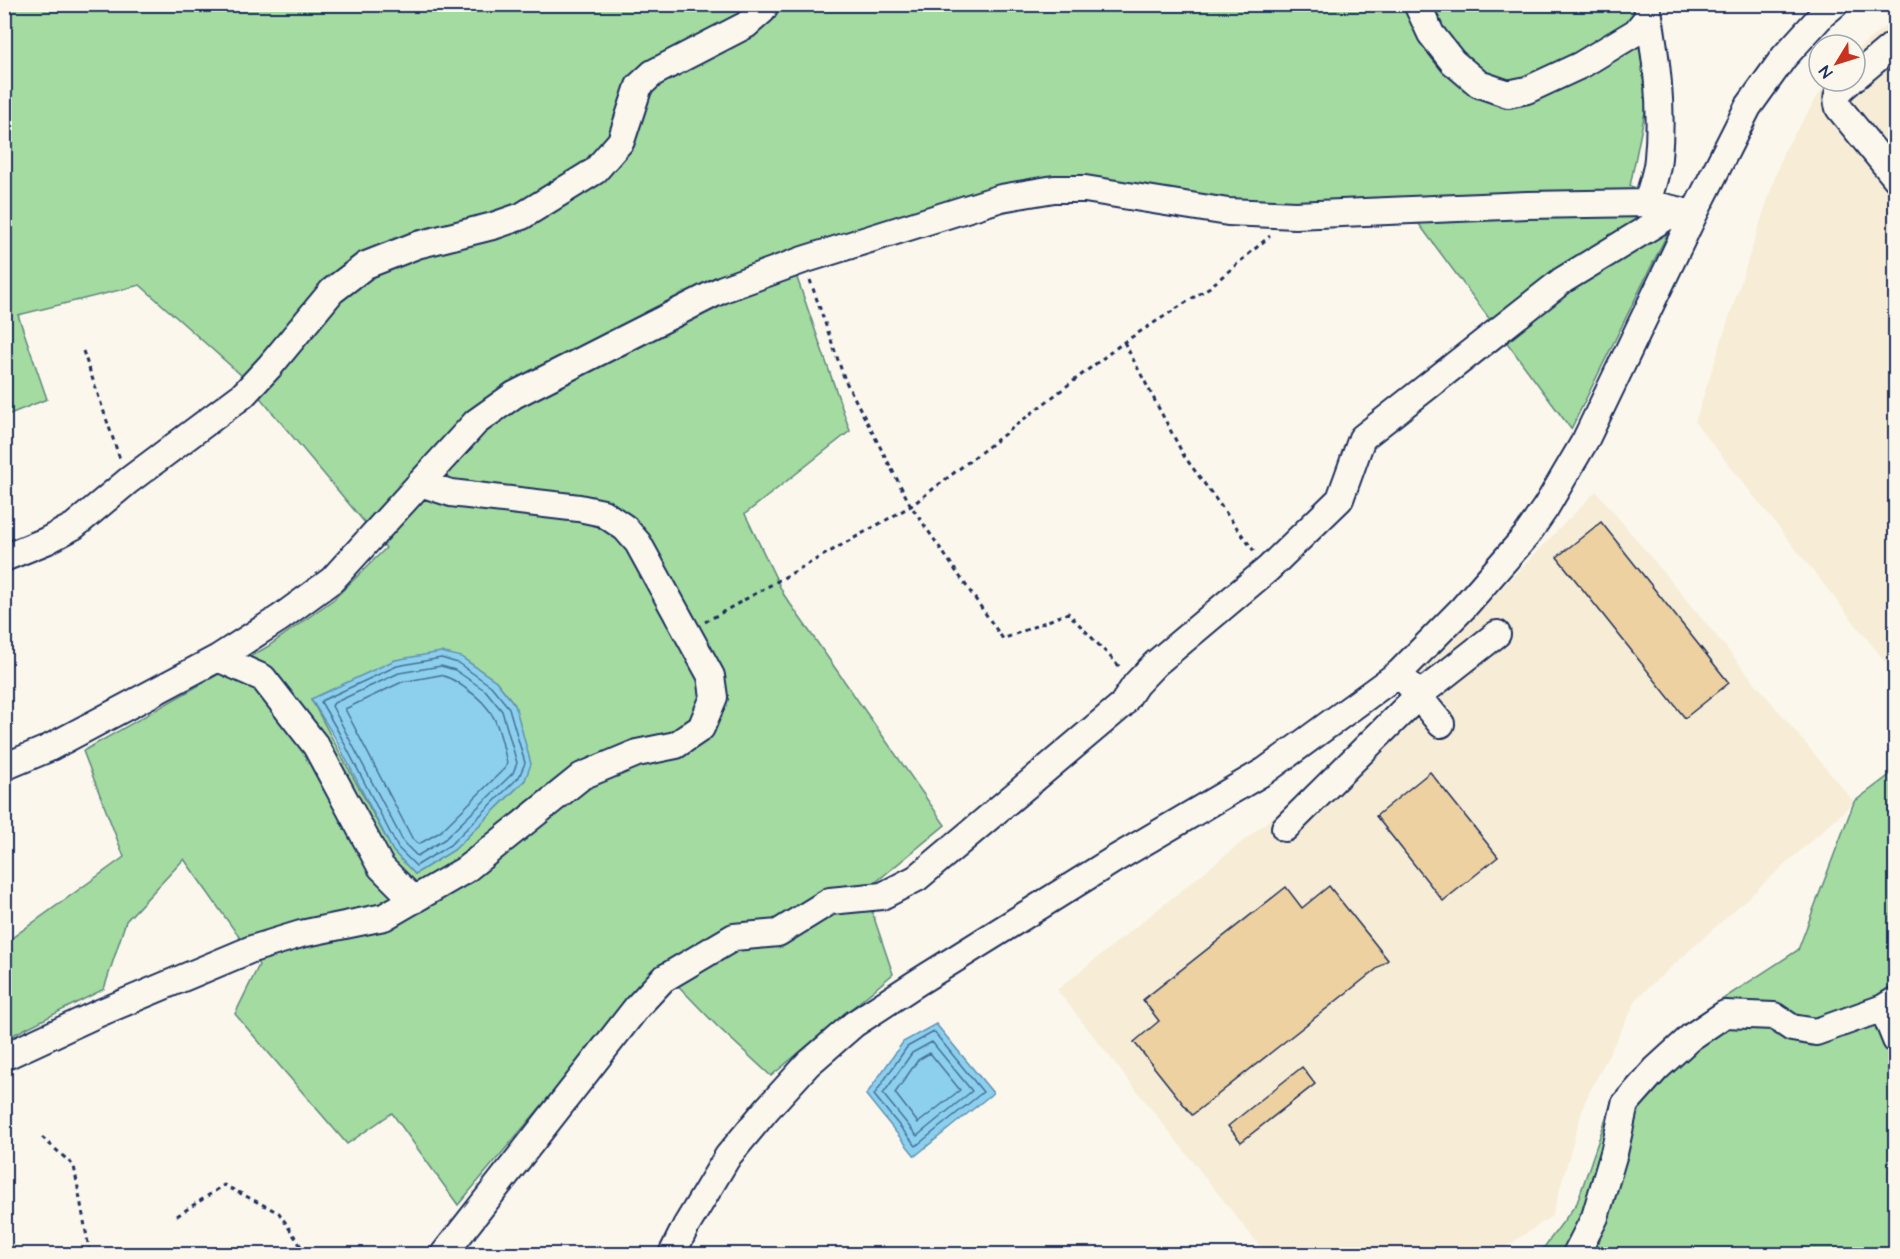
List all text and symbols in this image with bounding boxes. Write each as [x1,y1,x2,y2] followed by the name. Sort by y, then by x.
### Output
[1807,33,1867,93] north arrow
[1814,61,1838,82] text: N

